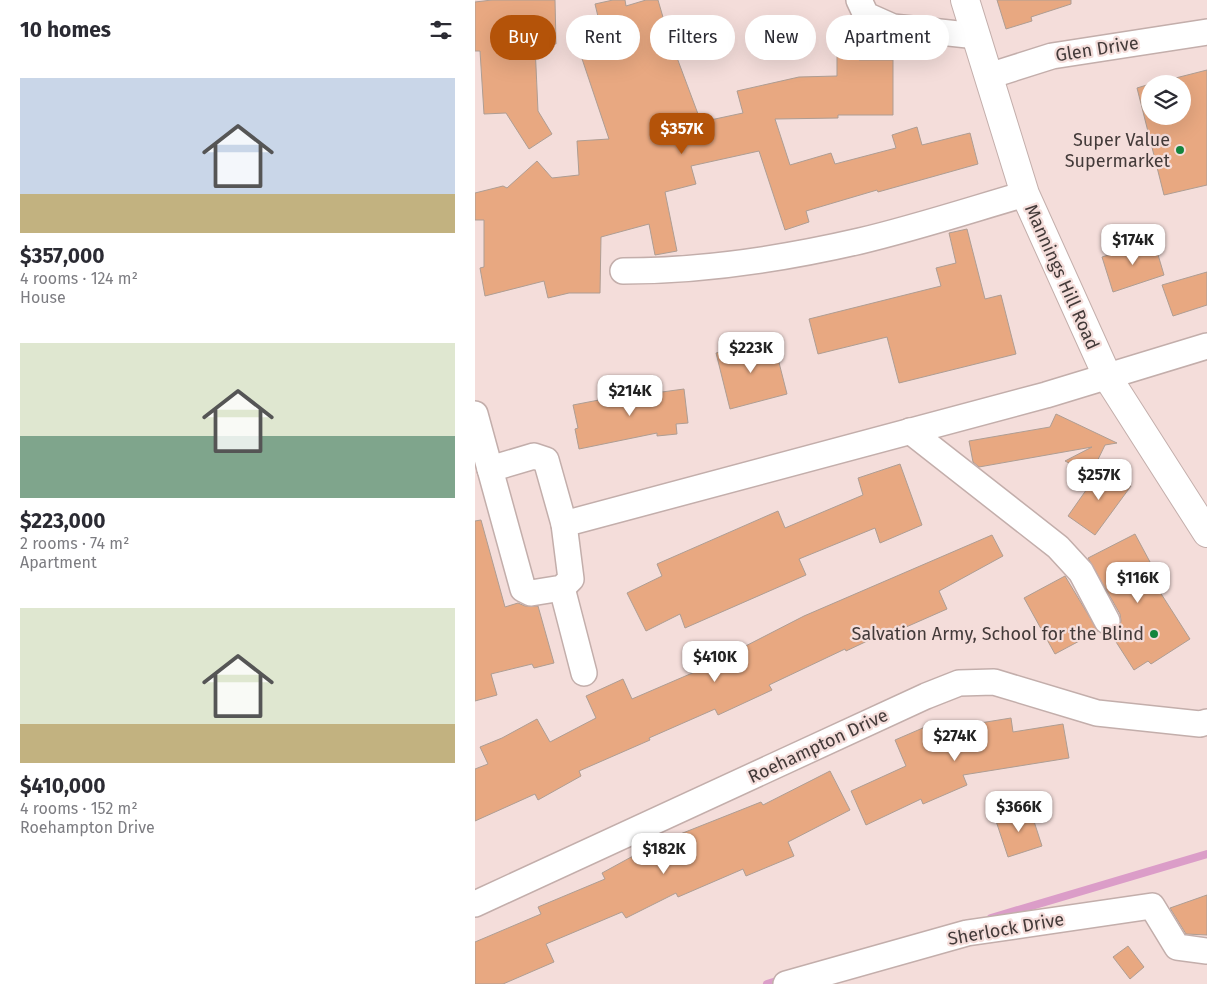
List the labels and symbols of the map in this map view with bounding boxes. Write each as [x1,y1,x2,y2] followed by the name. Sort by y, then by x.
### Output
[1054,32,1140,66] street label: Glen Drive
[647,112,717,155] pin: $357K
[1065,129,1170,172] place label: Super Value Supermarket
[1174,144,1186,156] marker: Super Value Supermarket
[1020,201,1104,353] street label: Mannings Hill Road
[1098,224,1168,266] pin: $174K
[716,332,786,374] pin: $223K
[595,374,665,417] pin: $214K
[1064,458,1134,501] pin: $257K
[1103,562,1173,604] pin: $116K
[852,623,1144,645] place label: Salvation Army, School for the Blind
[1148,628,1160,640] marker: Salvation Army, School for the Blind
[680,640,750,683] pin: $410K
[745,704,891,788] street label: Roehampton Drive
[920,720,990,762] pin: $274K
[984,790,1054,833] pin: $366K
[629,832,699,875] pin: $182K
[946,908,1066,950] street label: Sherlock Drive

